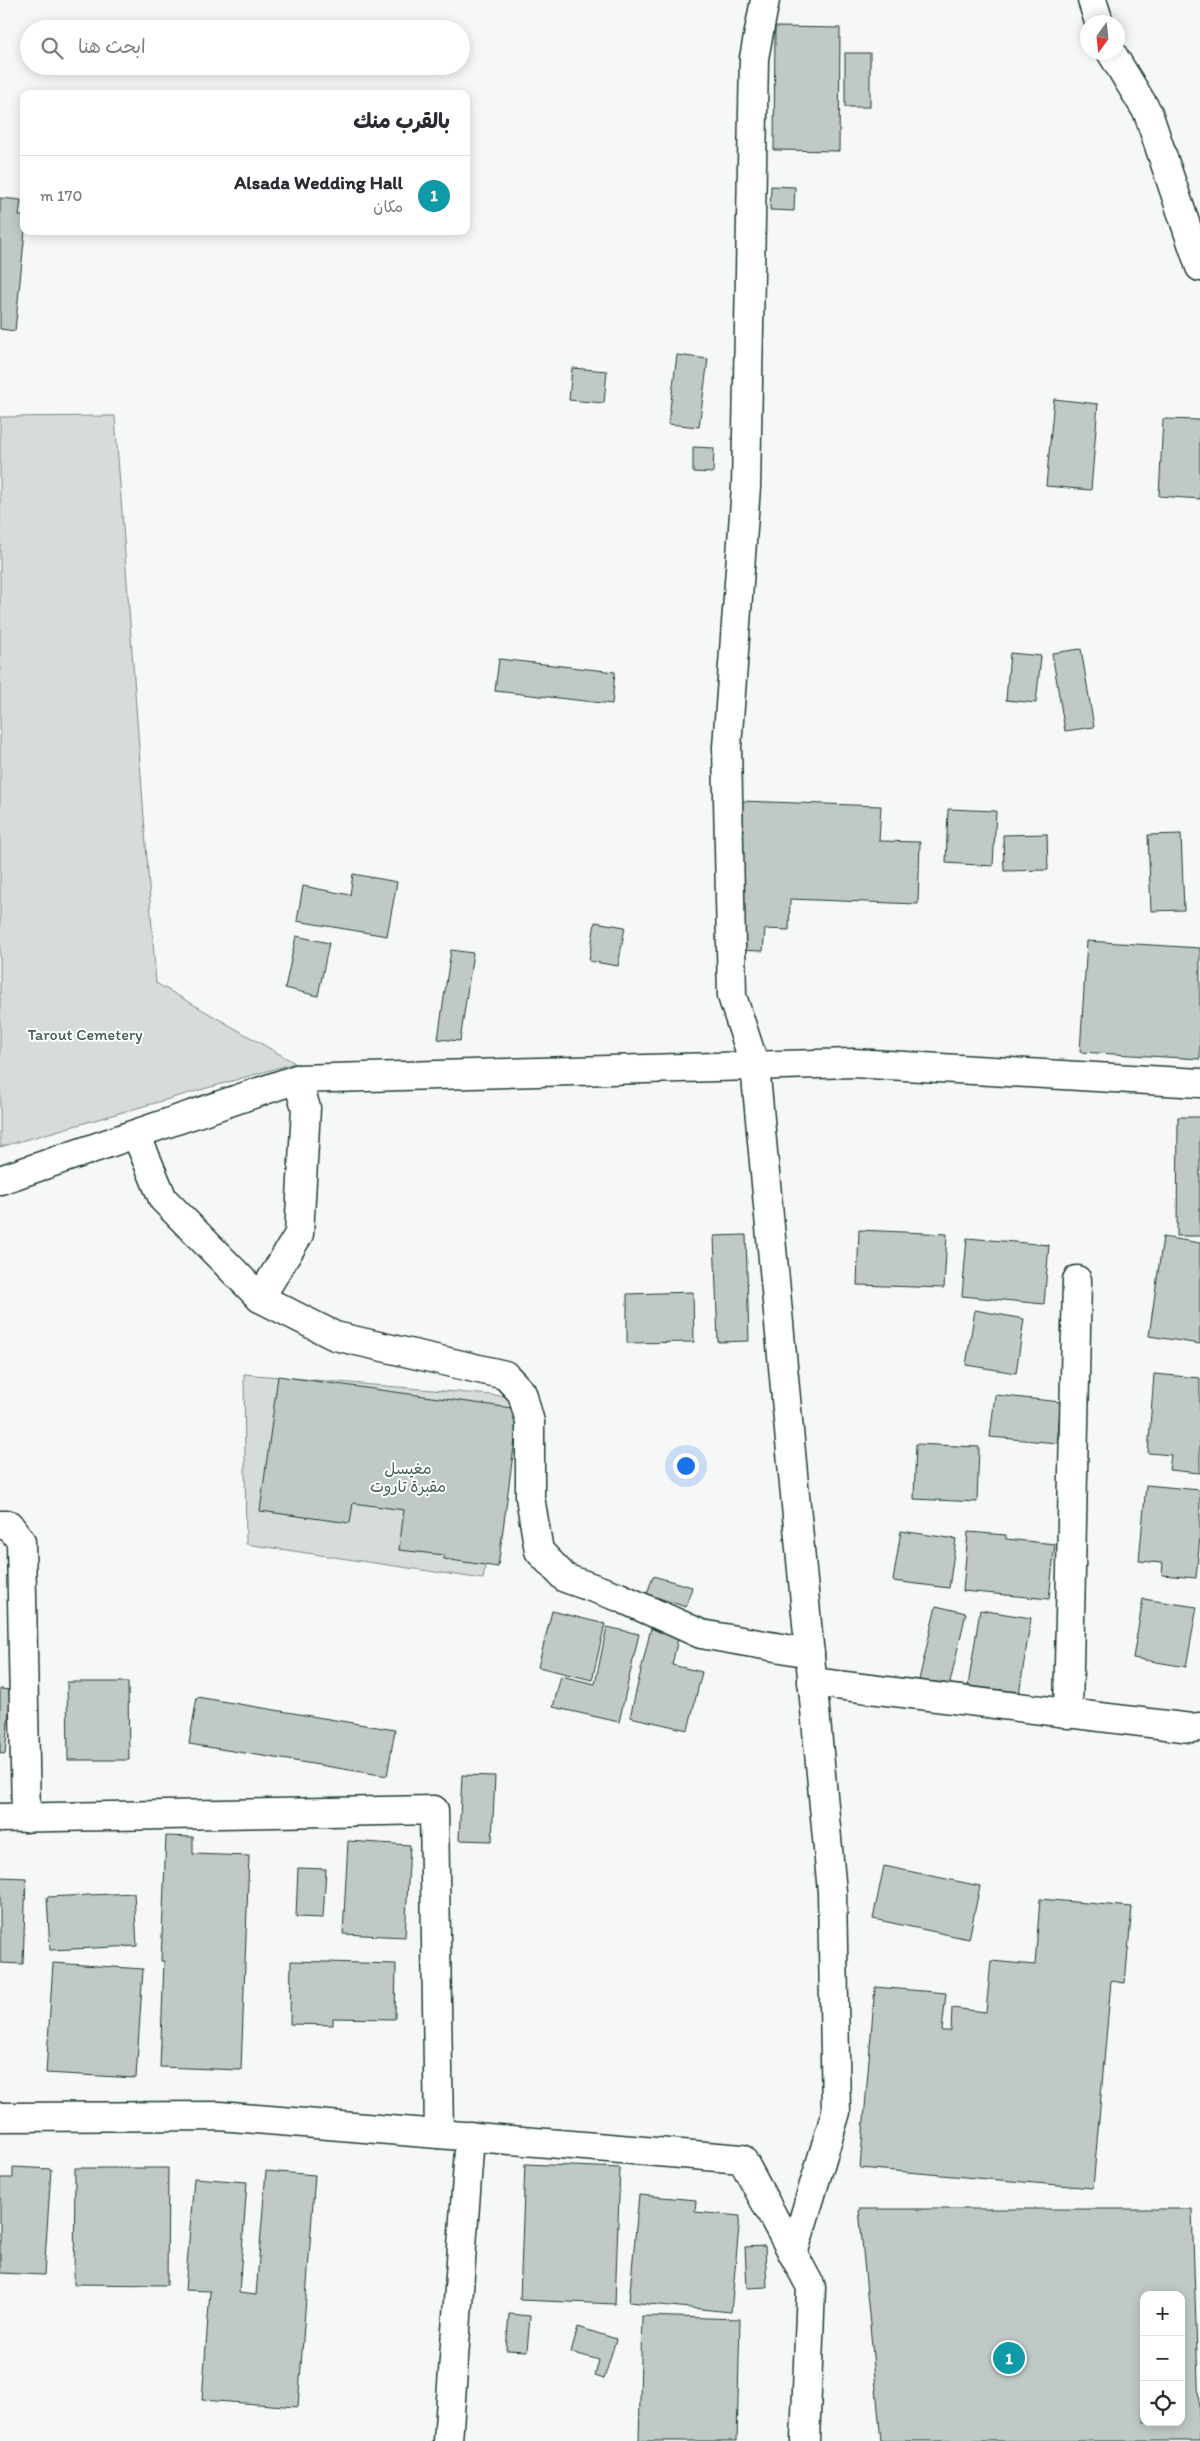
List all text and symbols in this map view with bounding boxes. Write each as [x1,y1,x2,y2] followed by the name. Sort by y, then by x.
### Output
[1080,15,1125,60] north arrow
[20,20,470,75] search box
[38,34,66,62] icon: search
[78,35,146,58] text: ابحث هنا
[353,108,450,133] text: بالقرب منك
[234,171,403,194] text: Alsada Wedding Hall
[40,186,82,205] text: 170 m
[430,186,438,205] text: 1
[373,197,403,216] text: مكان
[27,1025,143,1044] park label: Tarout Cemetery
[673,1453,699,1479] your location
[370,1459,446,1496] park label: مغيسل مقبرة تاروت
[1140,2291,1185,2426] map controls
[1140,2291,1185,2336] button: +
[1140,2336,1185,2381] button: −
[993,2339,1025,2377] pin: 1
[1140,2381,1185,2426] button: locate

